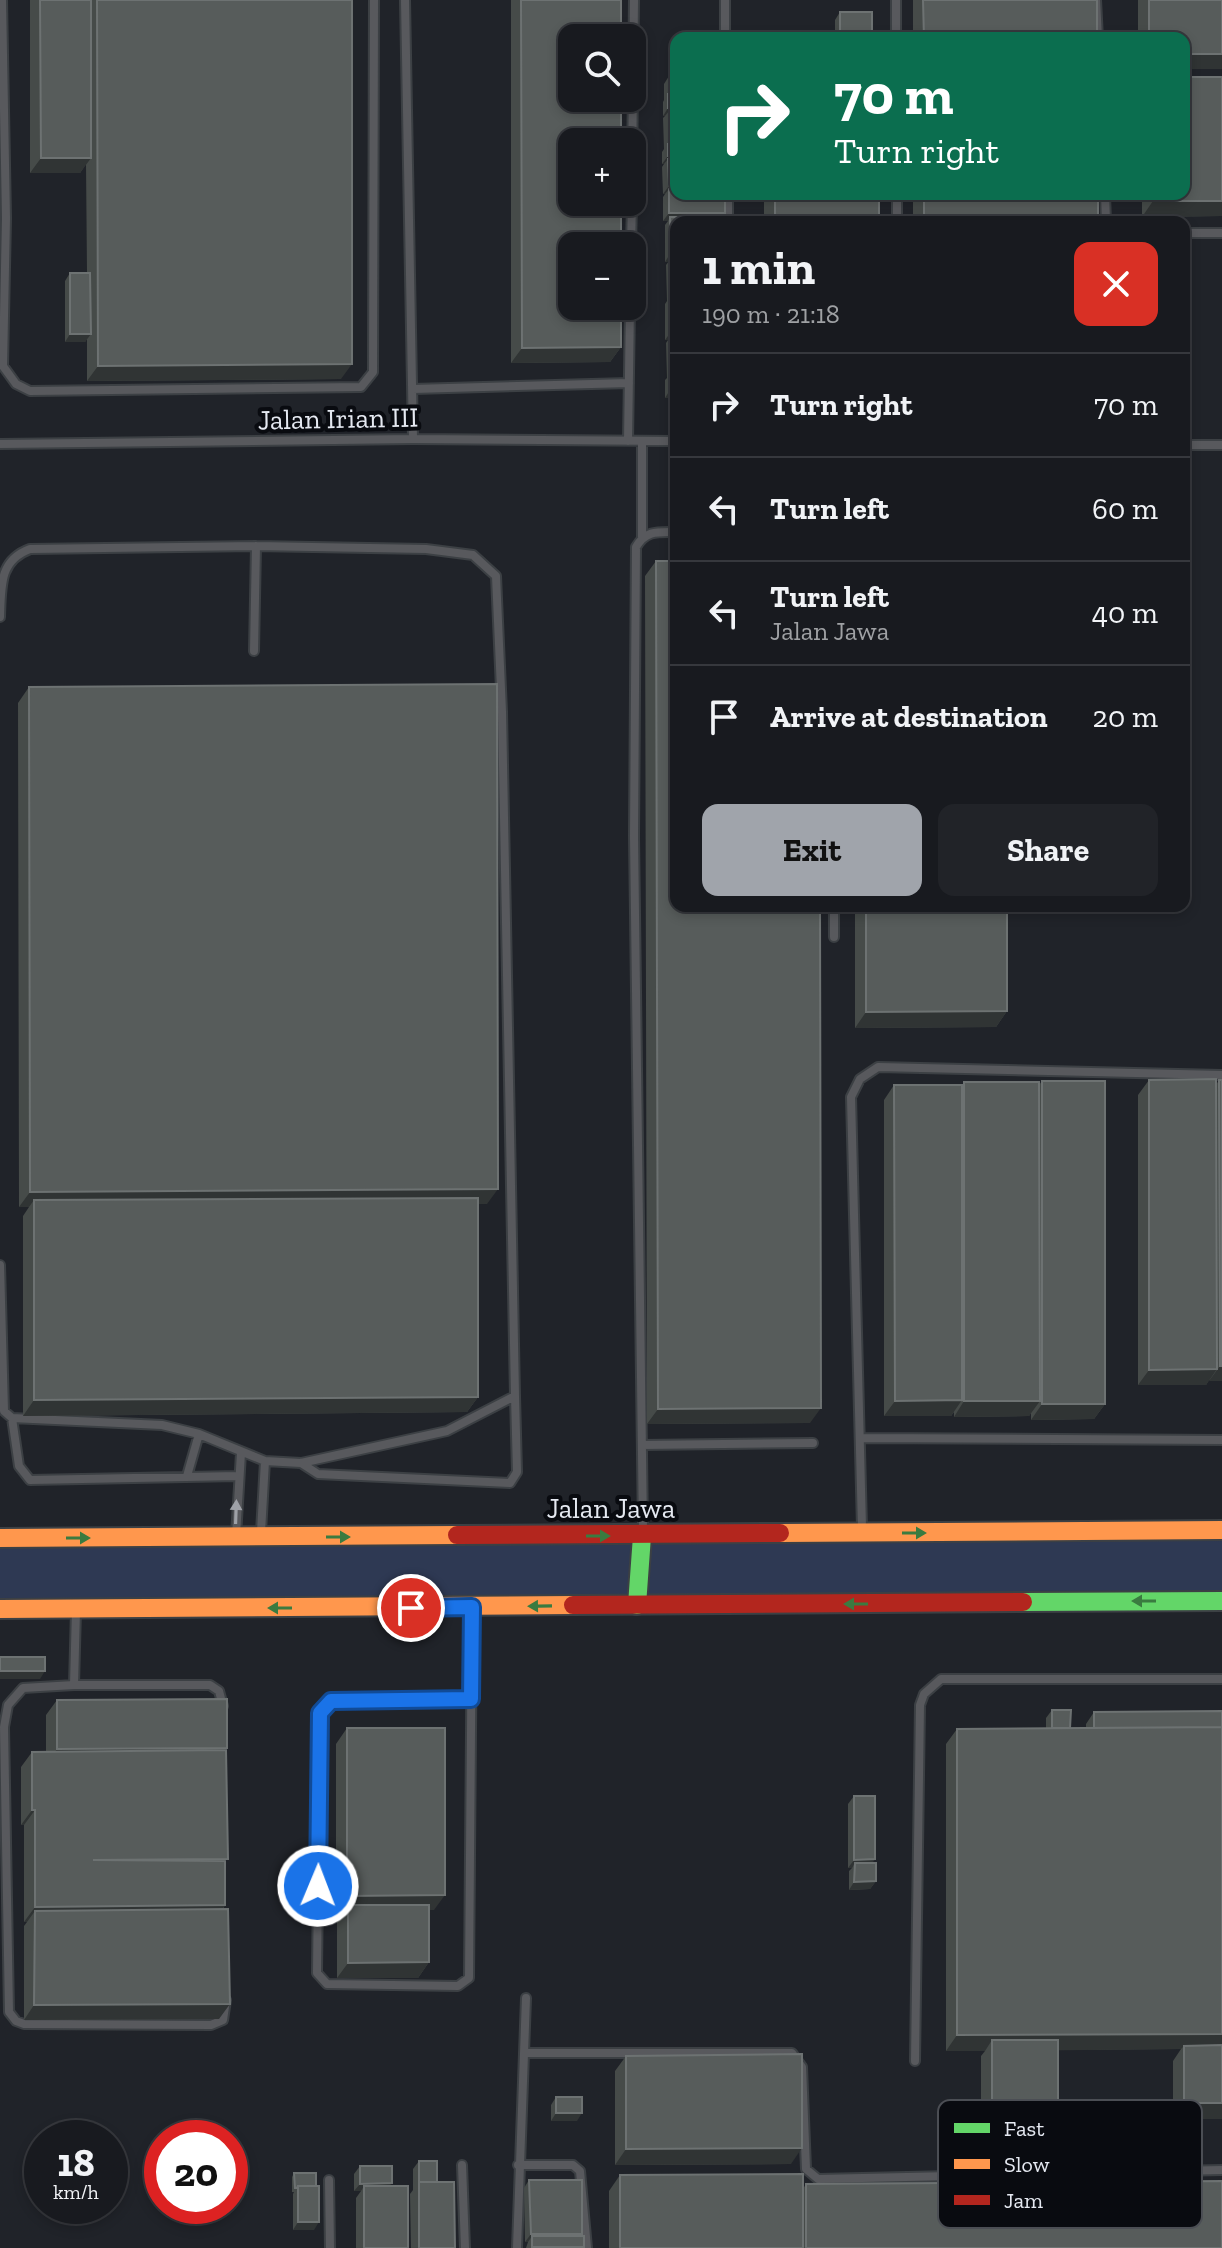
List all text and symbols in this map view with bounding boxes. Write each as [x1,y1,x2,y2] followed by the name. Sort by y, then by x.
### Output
[558,24,646,320] map controls
[558,24,646,112] button: search
[834,61,954,128] text: 70 m
[702,64,806,168] icon: right
[558,128,646,216] button: +
[834,129,999,172] text: Turn right
[558,232,646,320] button: −
[702,239,815,296] text: 1 min
[1074,242,1158,326] button: close
[702,298,840,330] text: 190 m · 21:18
[702,383,746,427] icon: right
[770,387,912,423] text: Turn right
[1094,387,1158,423] text: 70 m
[257,401,419,436] street label: Jalan Irian III
[702,487,746,531] icon: left
[770,491,889,527] text: Turn left
[1092,491,1158,527] text: 60 m
[770,579,889,615] text: Turn left
[702,591,746,635] icon: left
[1092,595,1158,631] text: 40 m
[770,615,889,647] text: Jalan Jawa
[702,695,746,739] icon: arrive
[770,699,1047,735] text: Arrive at destination
[1093,699,1158,735] text: 20 m
[702,804,922,896] button: Exit
[938,804,1158,896] button: Share
[547,1492,676,1525] street label: Jalan Jawa
[230,1499,243,1524] one-way arrow
[902,1527,927,1539] one-way arrow
[586,1530,611,1542] one-way arrow
[326,1531,351,1543] one-way arrow
[66,1532,91,1544] one-way arrow
[377,1574,445,1642] pin
[389,1586,433,1630] icon: arrive
[1131,1595,1156,1607] one-way arrow
[843,1597,868,1610] one-way arrow
[527,1600,552,1613] one-way arrow
[267,1602,292,1614] one-way arrow
[276,1844,360,1928] position arrow
[938,2100,1202,2228] legend
[1004,2115,1045,2142] text: Fast
[144,2120,248,2224] speed limit sign: 20
[57,2138,95,2186] text: 18
[1004,2151,1050,2178] text: Slow
[53,2180,99,2204] text: km/h
[1004,2187,1043,2214] text: Jam

